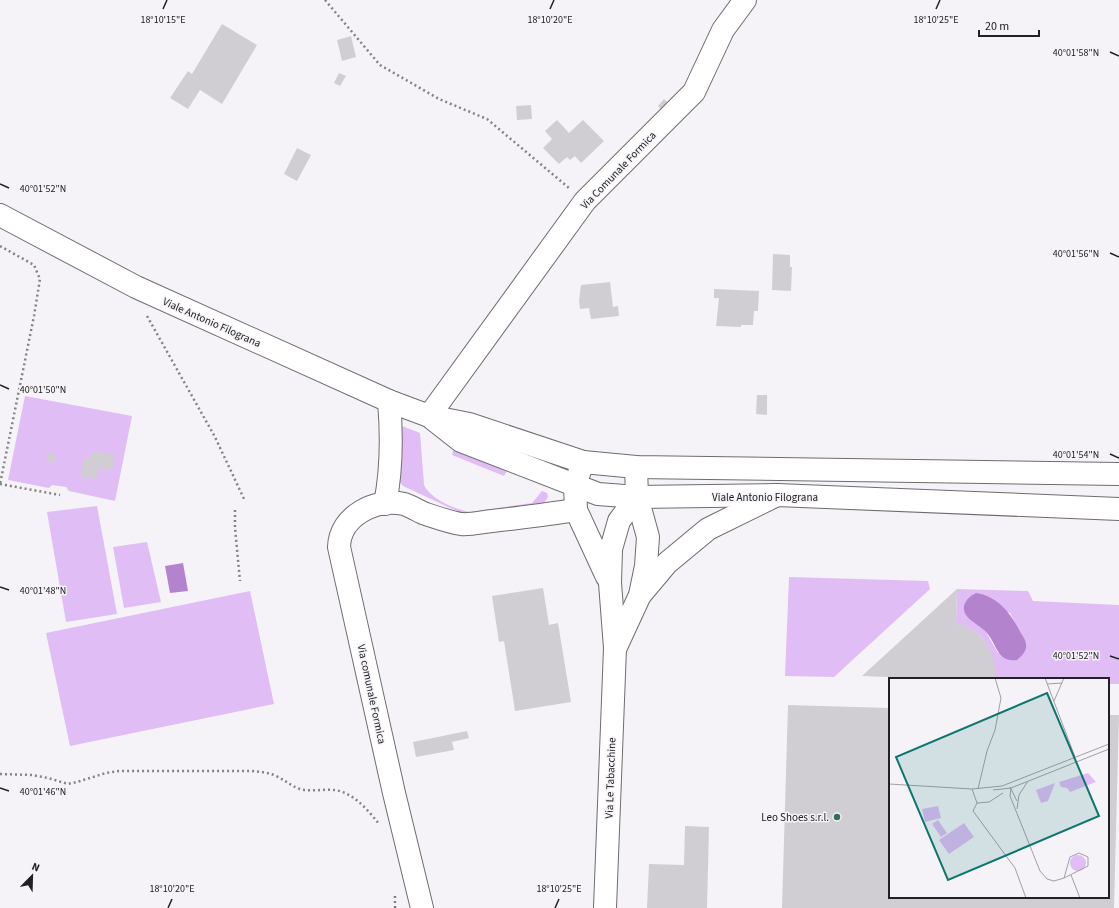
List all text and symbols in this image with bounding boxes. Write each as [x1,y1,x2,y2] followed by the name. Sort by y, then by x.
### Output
[979,12,1039,38] scale bar
[140,13,186,27] text: 18°10'15"E
[527,13,573,27] text: 18°10'20"E
[913,13,959,27] text: 18°10'25"E
[985,18,1009,35] text: 20 m
[1053,46,1099,60] text: 40°01'58"N
[577,128,659,213] street label: Via Comunale Formica
[20,182,66,196] text: 40°01'52"N
[1053,247,1099,261] text: 40°01'56"N
[160,294,263,351] street label: Viale Antonio Filograna
[20,383,66,397] text: 40°01'50"N
[1053,448,1099,462] text: 40°01'54"N
[712,490,818,505] street label: Viale Antonio Filograna
[20,584,66,598] text: 40°01'48"N
[354,643,389,745] street label: Via comunale Formica
[1053,649,1099,663] text: 40°01'52"N
[889,678,1109,898] inset map
[602,737,619,819] street label: Via Le Tabacchine
[20,785,66,799] text: 40°01'46"N
[761,810,829,825] place label: Leo Shoes s.r.l.
[832,812,842,822] marker: Leo Shoes s.r.l.
[12,856,52,896] north arrow
[29,859,42,876] text: N
[149,882,195,896] text: 18°10'20"E
[536,882,582,896] text: 18°10'25"E

